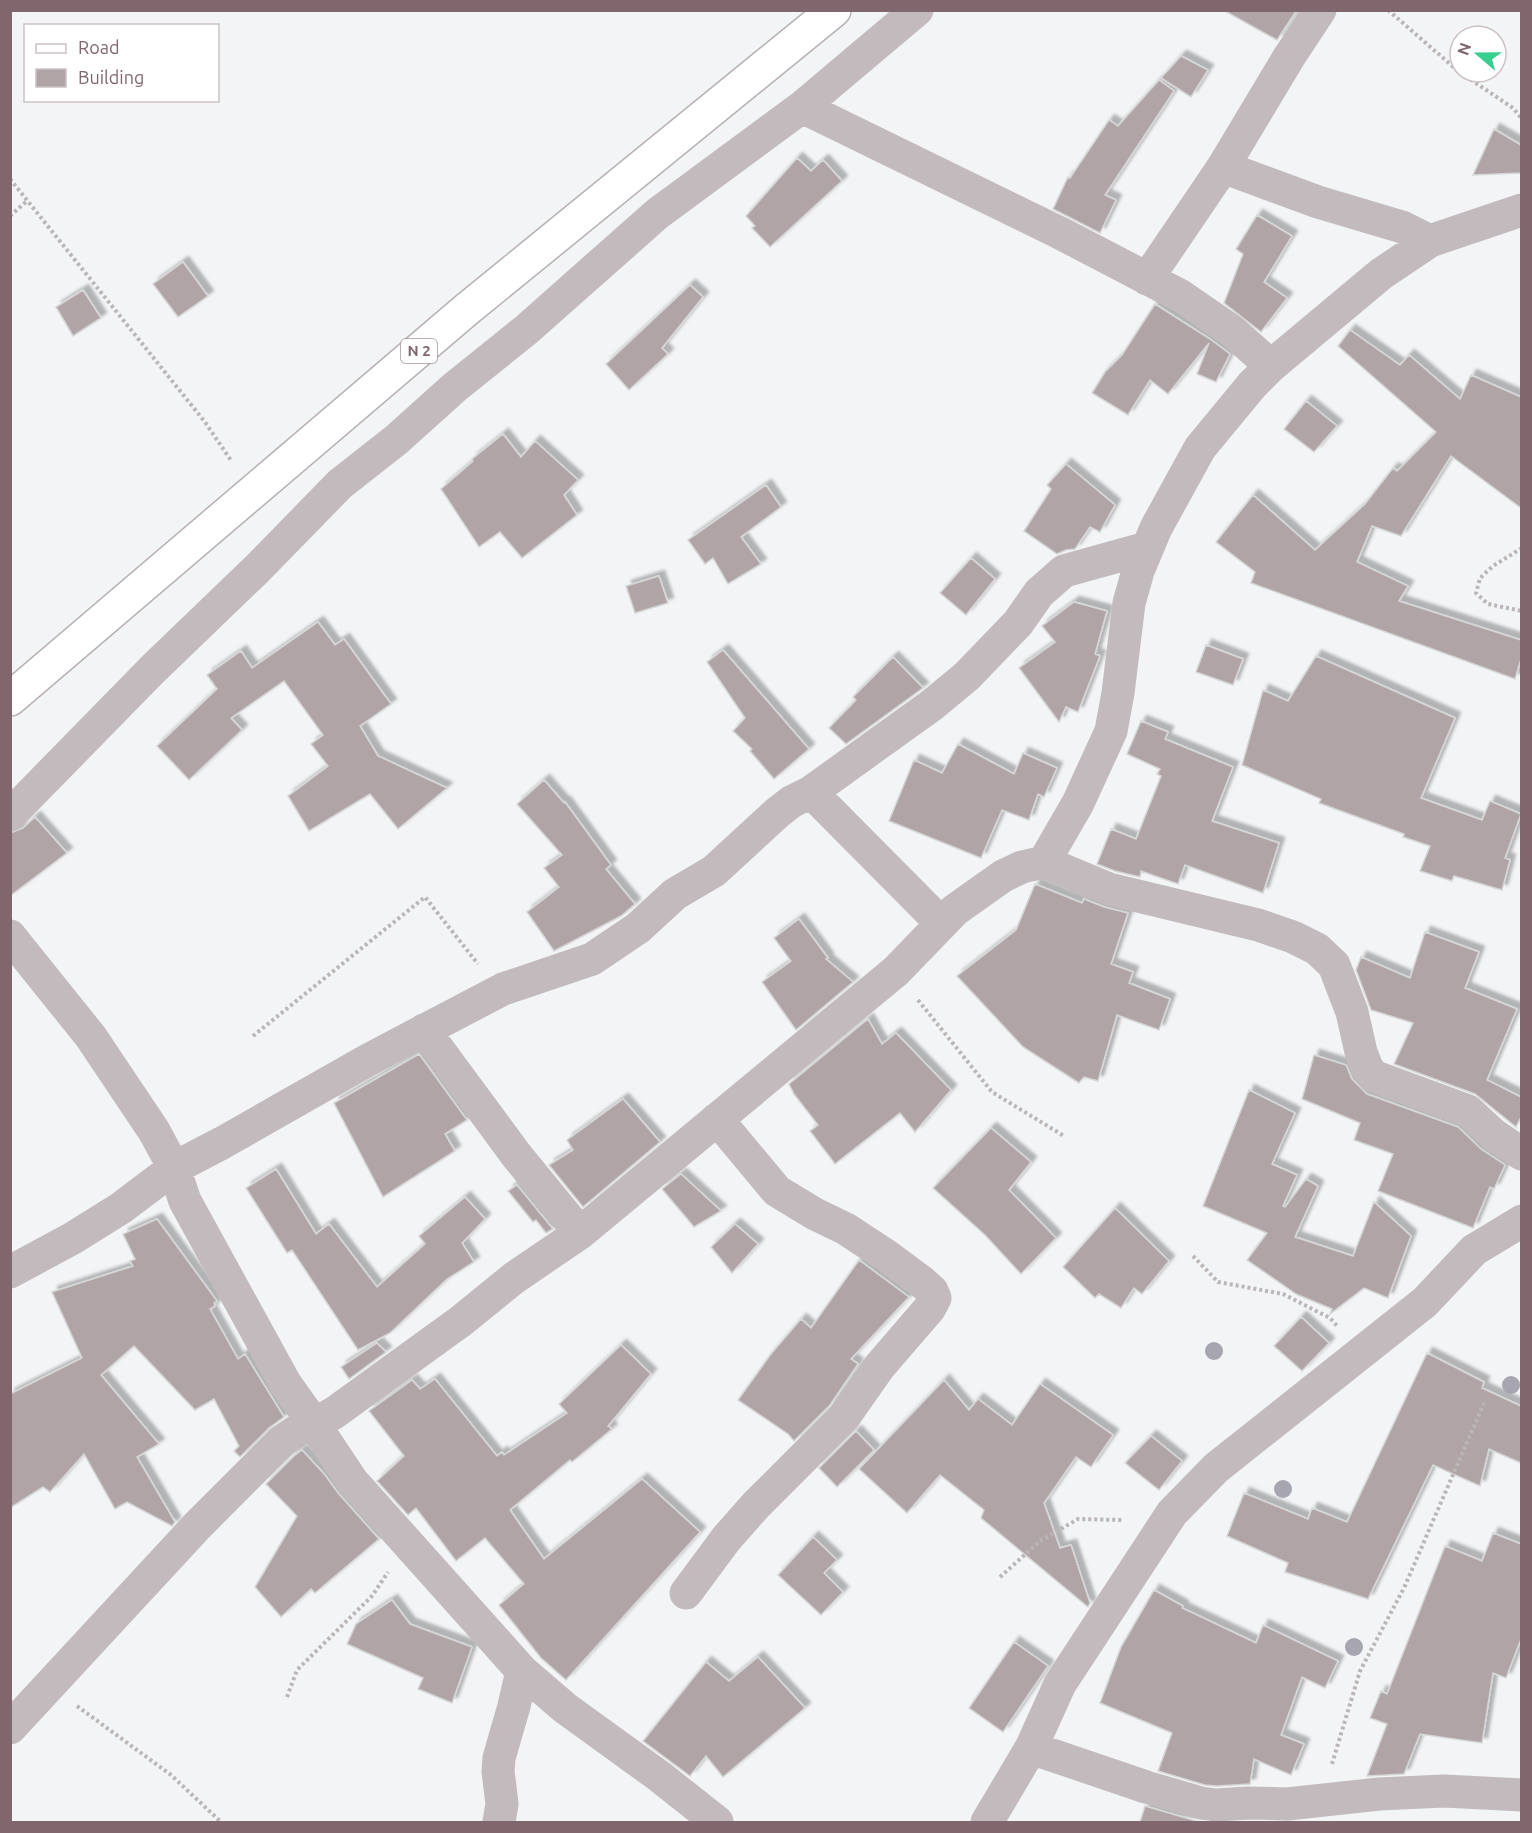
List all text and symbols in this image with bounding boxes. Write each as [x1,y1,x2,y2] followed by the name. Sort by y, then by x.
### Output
[24,24,219,102] legend
[1448,24,1508,84] north arrow
[78,37,120,57] text: Road
[1453,40,1474,58] text: N
[78,67,144,87] text: Building
[401,339,437,363] road number: N 2

